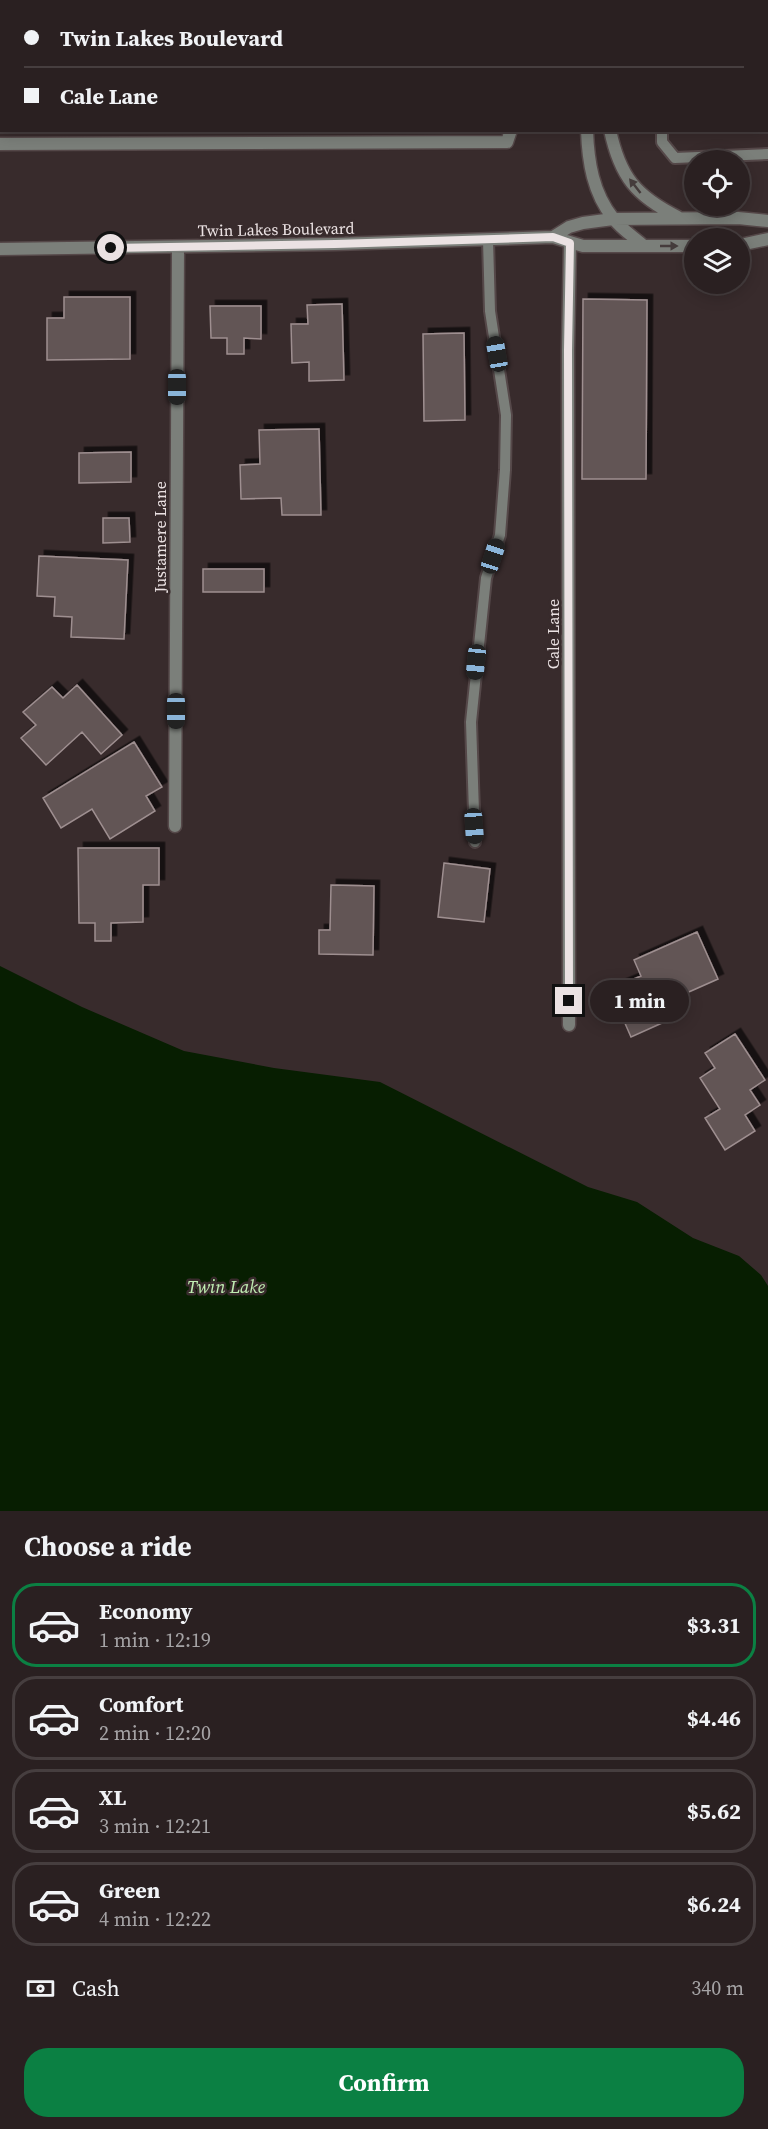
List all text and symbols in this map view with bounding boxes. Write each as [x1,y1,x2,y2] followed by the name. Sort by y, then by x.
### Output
[60,23,283,53] text: Twin Lakes Boulevard
[60,81,158,111] text: Cale Lane
[684,150,750,294] map controls
[684,150,750,216] button: locate
[628,178,641,194] one-way arrow
[197,217,355,241] street label: Twin Lakes Boulevard
[684,228,750,294] button: layers
[97,234,124,261] route start
[660,241,679,251] one-way arrow
[485,335,509,373] car
[168,369,186,405] car
[149,481,171,594] street label: Justamere Lane
[479,536,507,576] car
[542,599,564,669] street label: Cale Lane
[465,643,487,681] car
[167,693,185,729] car
[464,807,484,845] car
[590,980,689,1022] callout: 1 min
[555,987,582,1014] route end
[614,987,665,1015] text: 1 min
[187,1274,266,1299] water label: Twin Lake
[24,1528,192,1565] text: Choose a ride
[99,1596,193,1626] text: Economy
[27,1598,81,1652] icon: car
[687,1610,741,1640] text: $3.31
[99,1626,211,1654] text: 1 min · 12:19
[99,1689,183,1719] text: Comfort
[27,1691,81,1745] icon: car
[687,1703,741,1733] text: $4.46
[99,1719,211,1747] text: 2 min · 12:20
[99,1782,126,1812] text: XL
[27,1784,81,1838] icon: car
[687,1796,741,1826] text: $5.62
[99,1812,211,1840] text: 3 min · 12:21
[99,1875,160,1905] text: Green
[27,1877,81,1931] icon: car
[687,1889,741,1919] text: $6.24
[99,1905,211,1933] text: 4 min · 12:22
[24,1972,57,2005] icon: cash
[72,1973,120,2003] text: Cash
[691,1974,744,2002] text: 340 m
[24,2048,744,2117] button: Confirm

